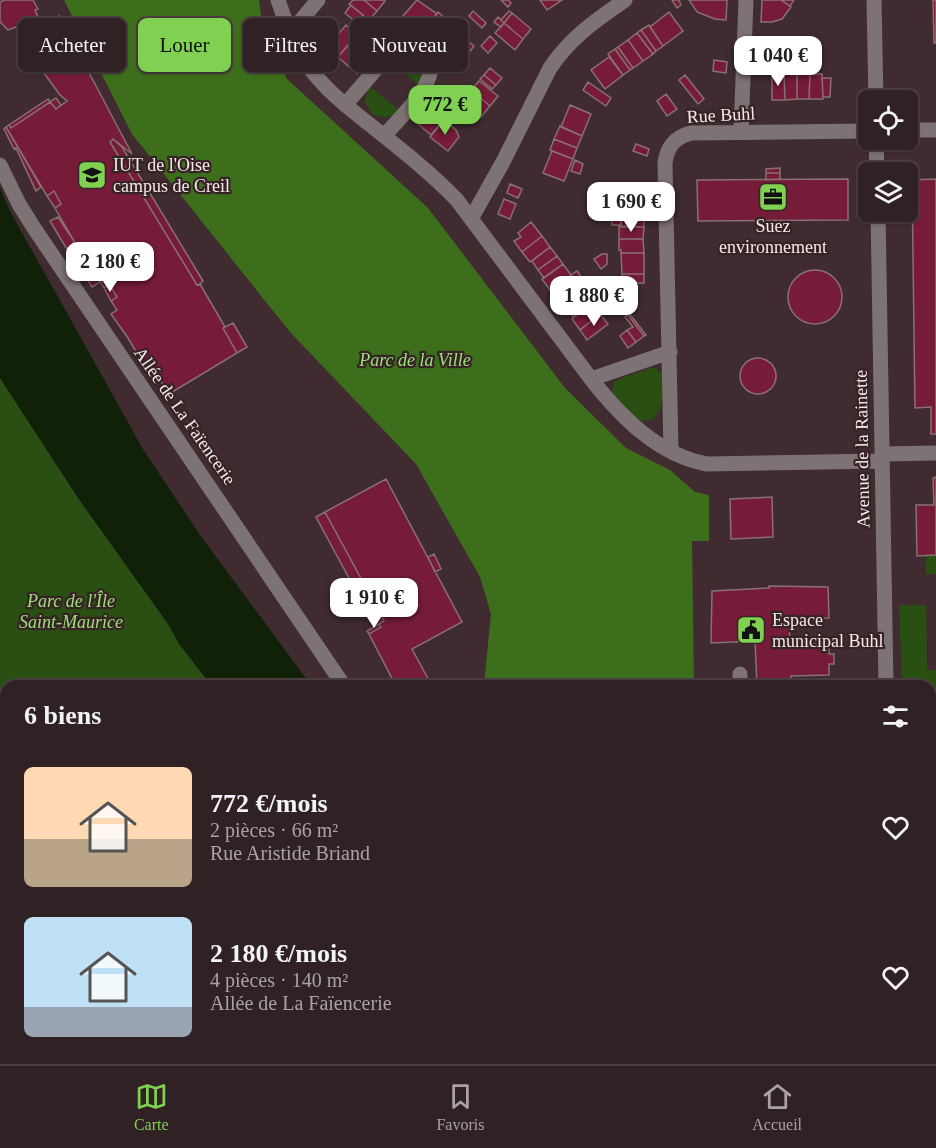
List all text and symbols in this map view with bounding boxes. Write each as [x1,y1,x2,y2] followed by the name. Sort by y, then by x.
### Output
[18,18,126,72] chip: Acheter
[138,18,231,72] chip: Louer
[243,18,338,72] chip: Filtres
[350,18,468,72] chip: Nouveau
[723,36,833,87] pin: 1 040 €
[748,44,808,66] text: 1 040 €
[403,85,487,136] pin: 772 €
[858,90,918,222] map controls
[858,90,918,150] button: locate
[423,93,468,115] text: 772 €
[686,103,756,127] street label: Rue Buhl
[113,155,230,196] place label: IUT de l'Oise campus de Creil
[76,159,108,191] school or university icon: IUT de l'Oise campus de Creil
[858,162,918,222] button: layers
[757,181,789,213] office icon: Suez environnement
[576,182,686,233] pin: 1 690 €
[601,190,661,212] text: 1 690 €
[719,216,827,257] place label: Suez environnement
[55,242,165,293] pin: 2 180 €
[80,250,140,272] text: 2 180 €
[539,276,649,327] pin: 1 880 €
[564,284,624,306] text: 1 880 €
[130,343,240,489] street label: Allée de La Faïencerie
[358,350,471,370] park label: Parc de la Ville
[851,370,873,528] street label: Avenue de la Rainette
[319,578,429,629] pin: 1 910 €
[344,586,404,608] text: 1 910 €
[19,590,123,632] park label: Parc de l'Île Saint-Maurice
[772,610,884,651] place label: Espace municipal Buhl
[735,614,767,646] public building icon: Espace municipal Buhl
[879,700,912,733] icon: filters
[24,701,101,730] text: 6 biens
[210,789,328,818] text: 772 €/mois
[72,791,144,863] icon: home
[879,811,912,844] icon: heart
[210,819,338,841] text: 2 pièces · 66 m²
[210,842,370,864] text: Rue Aristide Briand
[210,939,347,968] text: 2 180 €/mois
[72,941,144,1013] icon: home
[879,961,912,994] icon: heart
[210,969,348,991] text: 4 pièces · 140 m²
[210,992,392,1014] text: Allée de La Faïencerie
[134,1080,169,1134] tab: Carte
[436,1080,484,1134] tab: Favoris
[752,1080,802,1134] tab: Accueil

